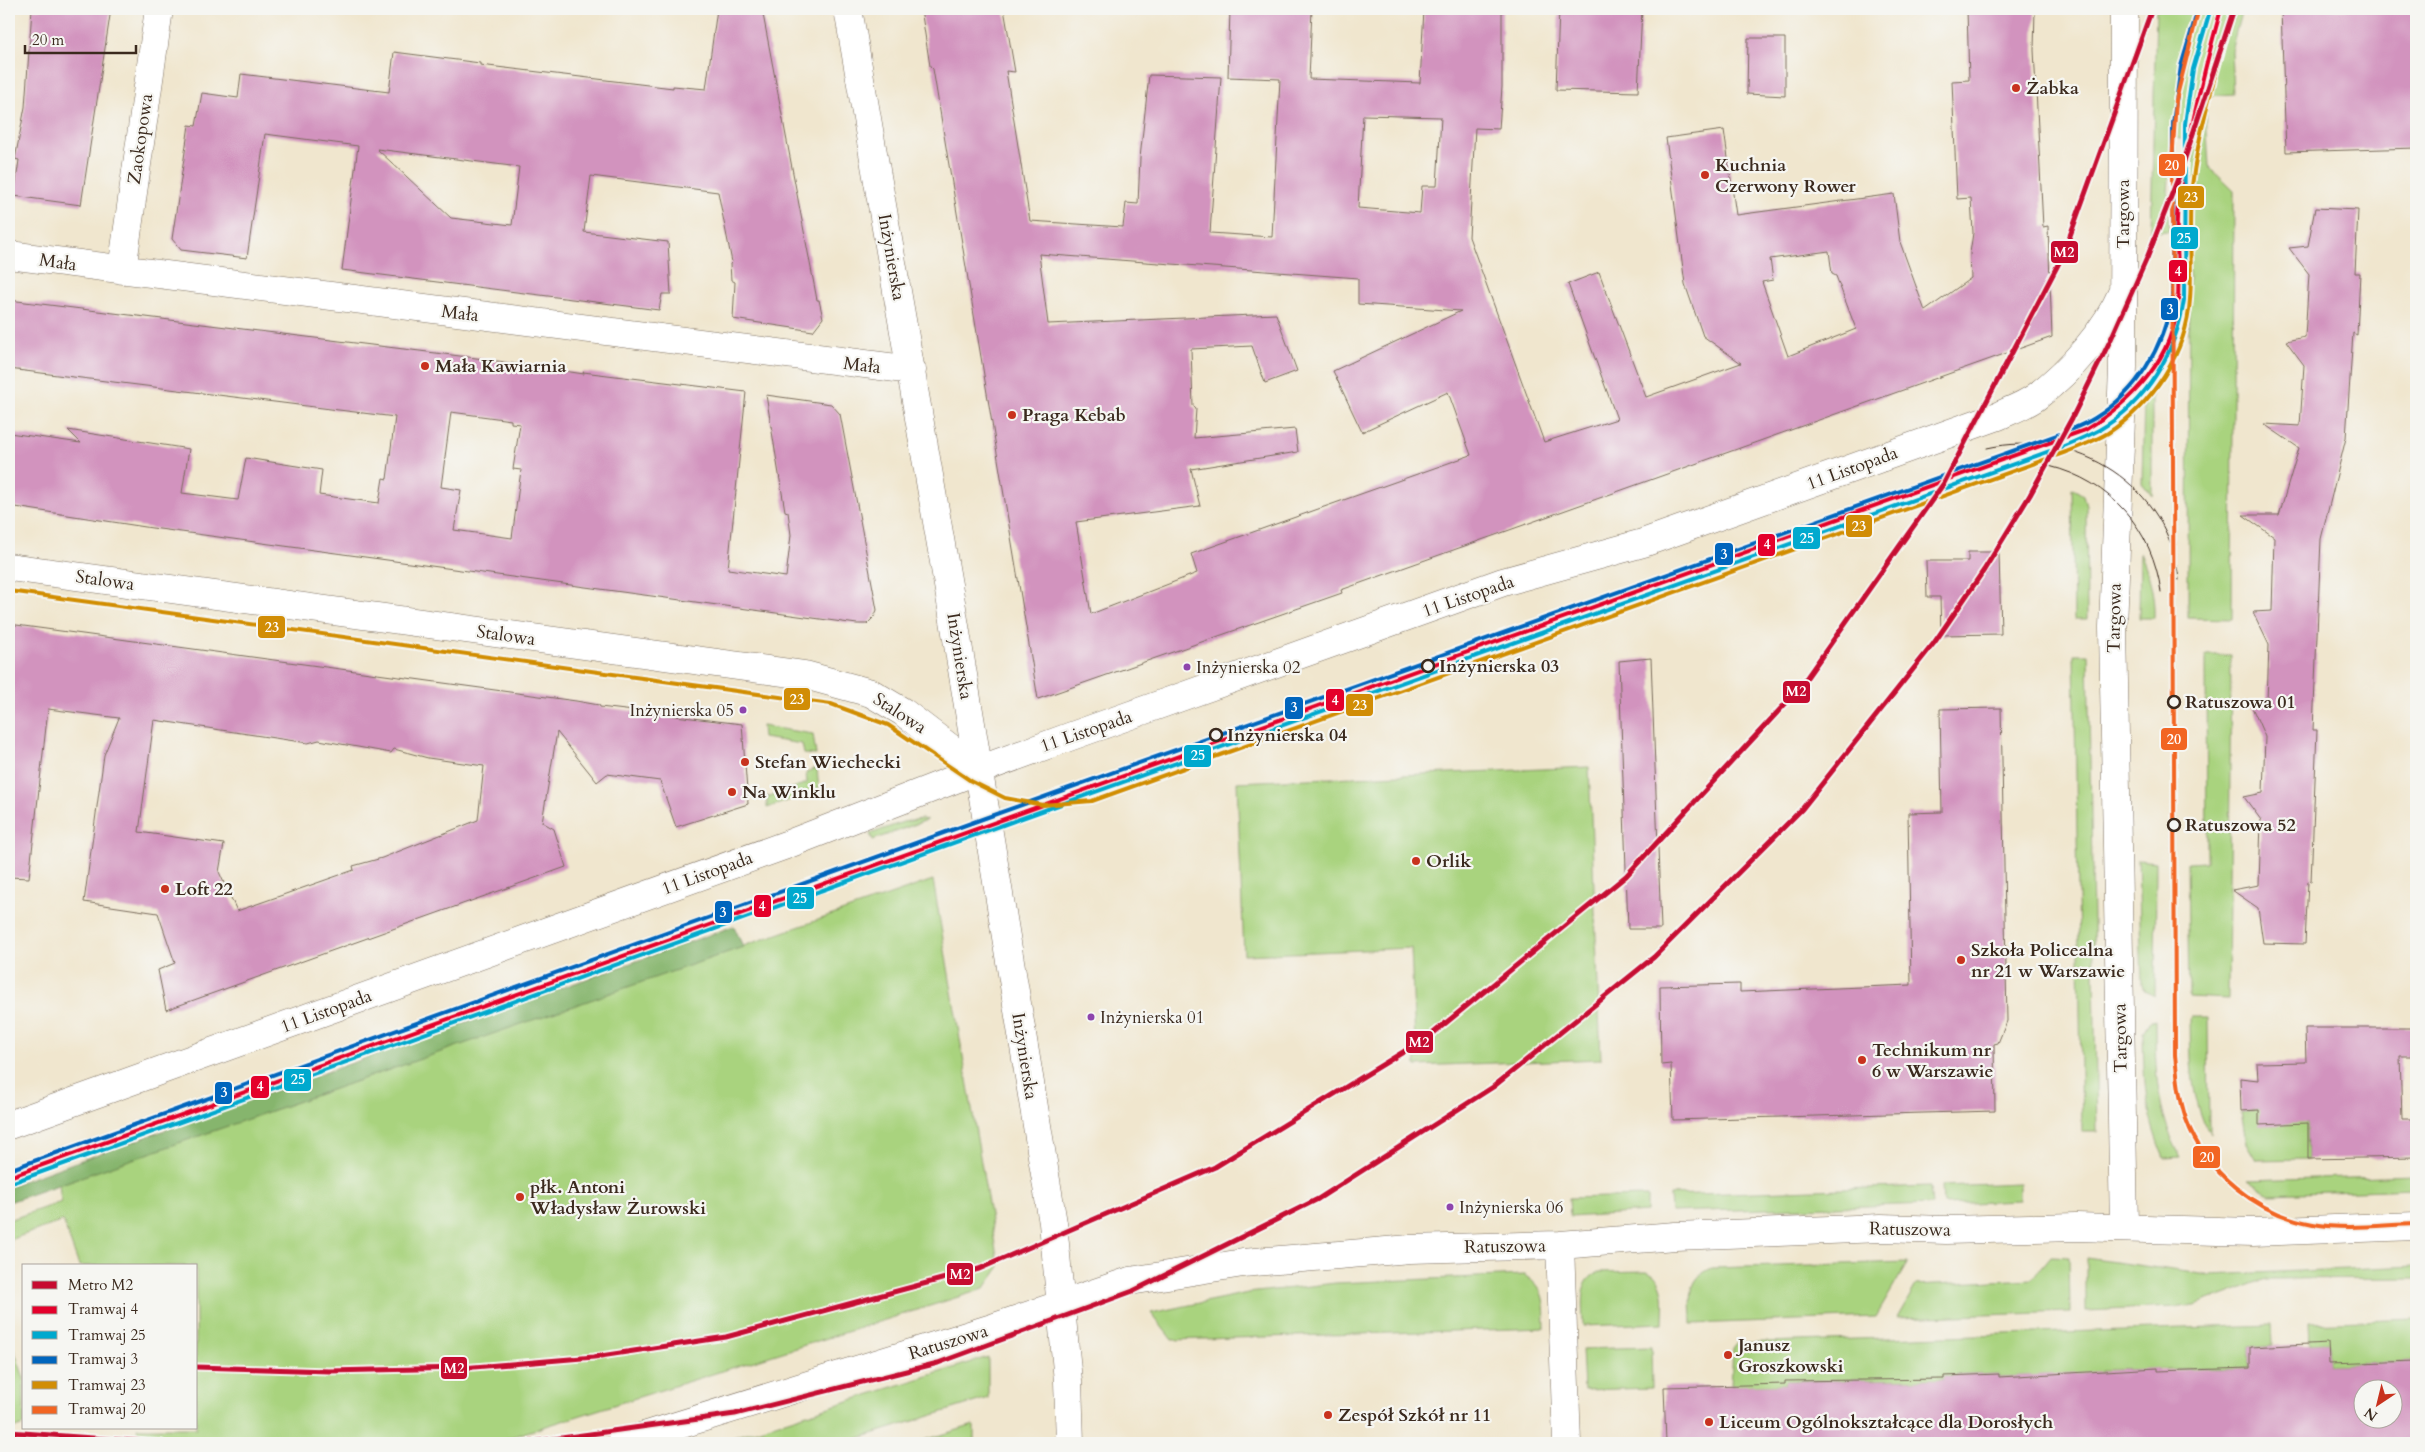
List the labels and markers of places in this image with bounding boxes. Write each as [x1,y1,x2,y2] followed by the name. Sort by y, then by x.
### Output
[2026,76,2079,101] place label: Żabka
[2010,82,2022,94] marker: Żabka
[1715,153,1857,199] place label: Kuchnia Czerwony Rower
[1699,169,1711,181] marker: Kuchnia Czerwony Rower
[435,354,566,379] place label: Mała Kawiarnia
[419,360,431,372] marker: Mała Kawiarnia
[1022,403,1126,428] place label: Praga Kebab
[1006,409,1018,421] marker: Praga Kebab
[1439,654,1559,679] place label: Inżynierska 03
[1196,656,1301,679] place label: Inżynierska 02
[1421,659,1435,673] marker: Inżynierska 03
[1182,662,1192,672] marker: Inżynierska 02
[2185,690,2296,715] place label: Ratuszowa 01
[2167,695,2181,709] marker: Ratuszowa 01
[629,699,734,722] place label: Inżynierska 05
[738,705,748,715] marker: Inżynierska 05
[1227,723,1347,748] place label: Inżynierska 04
[1209,728,1223,742] marker: Inżynierska 04
[755,750,901,775] place label: Stefan Wiechecki
[739,756,751,768] marker: Stefan Wiechecki
[742,780,837,805] place label: Na Winklu
[726,786,738,798] marker: Na Winklu
[2185,813,2296,838] place label: Ratuszowa 52
[2167,818,2181,832] marker: Ratuszowa 52
[1426,849,1472,874] place label: Orlik
[1410,855,1422,867] marker: Orlik
[175,877,233,902] place label: Loft 22
[159,883,171,895] marker: Loft 22
[1971,938,2125,984] place label: Szkoła Policealna nr 21 w Warszawie
[1955,954,1967,966] marker: Szkoła Policealna nr 21 w Warszawie
[1100,1006,1205,1029] place label: Inżynierska 01
[1086,1012,1096,1022] marker: Inżynierska 01
[1872,1038,1993,1084] place label: Technikum nr 6 w Warszawie
[1856,1054,1868,1066] marker: Technikum nr 6 w Warszawie
[529,1175,706,1221] place label: płk. Antoni Władysław Żurowski
[514,1191,526,1203] marker: płk. Antoni Władysław Żurowski
[1459,1196,1564,1219] place label: Inżynierska 06
[1445,1202,1455,1212] marker: Inżynierska 06
[1735,1333,1844,1379] place label: Janusz Groszkowski
[1722,1349,1734,1361] marker: Janusz Groszkowski
[1338,1403,1491,1428] place label: Zespół Szkół nr 11
[1322,1409,1334,1421] marker: Zespół Szkół nr 11
[1719,1410,2053,1435] place label: Liceum Ogólnokształcące dla Dorosłych
[1703,1416,1715,1428] marker: Liceum Ogólnokształcące dla Dorosłych

